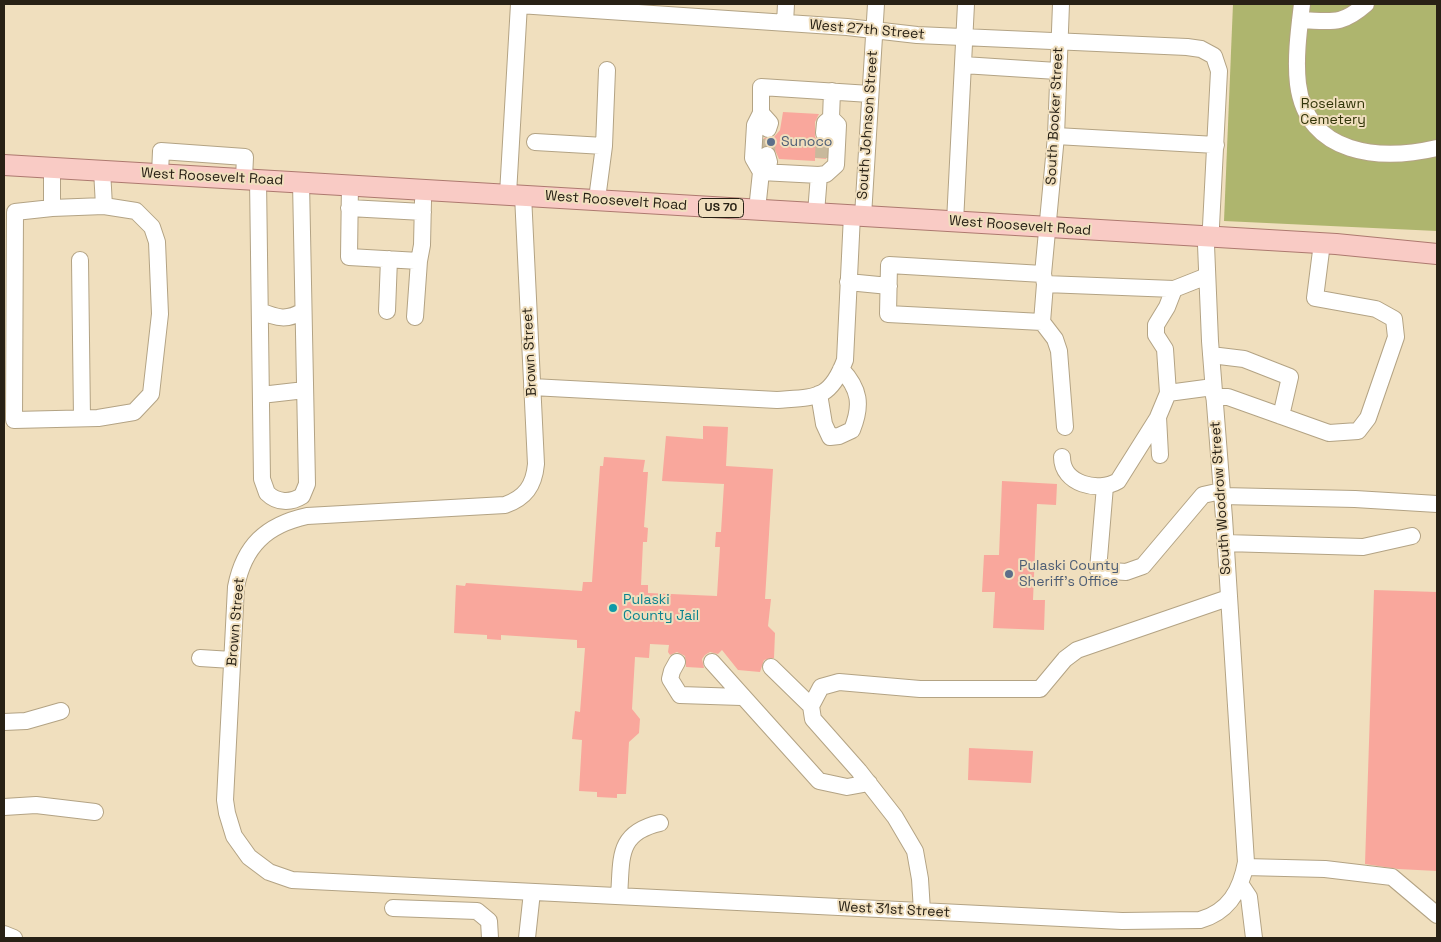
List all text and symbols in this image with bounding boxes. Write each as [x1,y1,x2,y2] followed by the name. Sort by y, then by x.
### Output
[809,17,925,43] street label: West 27th Street
[1043,47,1067,185] street label: South Booker Street
[854,50,882,200] street label: South Johnson Street
[1300,96,1366,128] park label: Roselawn Cemetery
[781,134,832,150] place label: Sunoco
[765,136,777,148] marker: Sunoco
[140,165,284,189] street label: West Roosevelt Road
[544,188,688,214] street label: West Roosevelt Road
[698,198,744,218] road number: US 70
[948,213,1092,239] street label: West Roosevelt Road
[519,307,541,397] street label: Brown Street
[1207,421,1235,575] street label: South Woodrow Street
[1019,558,1119,590] place label: Pulaski County Sheriff's Office
[1003,568,1015,580] marker: Pulaski County Sheriff's Office
[224,577,248,667] street label: Brown Street
[623,592,699,624] place label: Pulaski County Jail
[607,602,619,614] marker: Pulaski County Jail
[838,899,950,921] street label: West 31st Street

